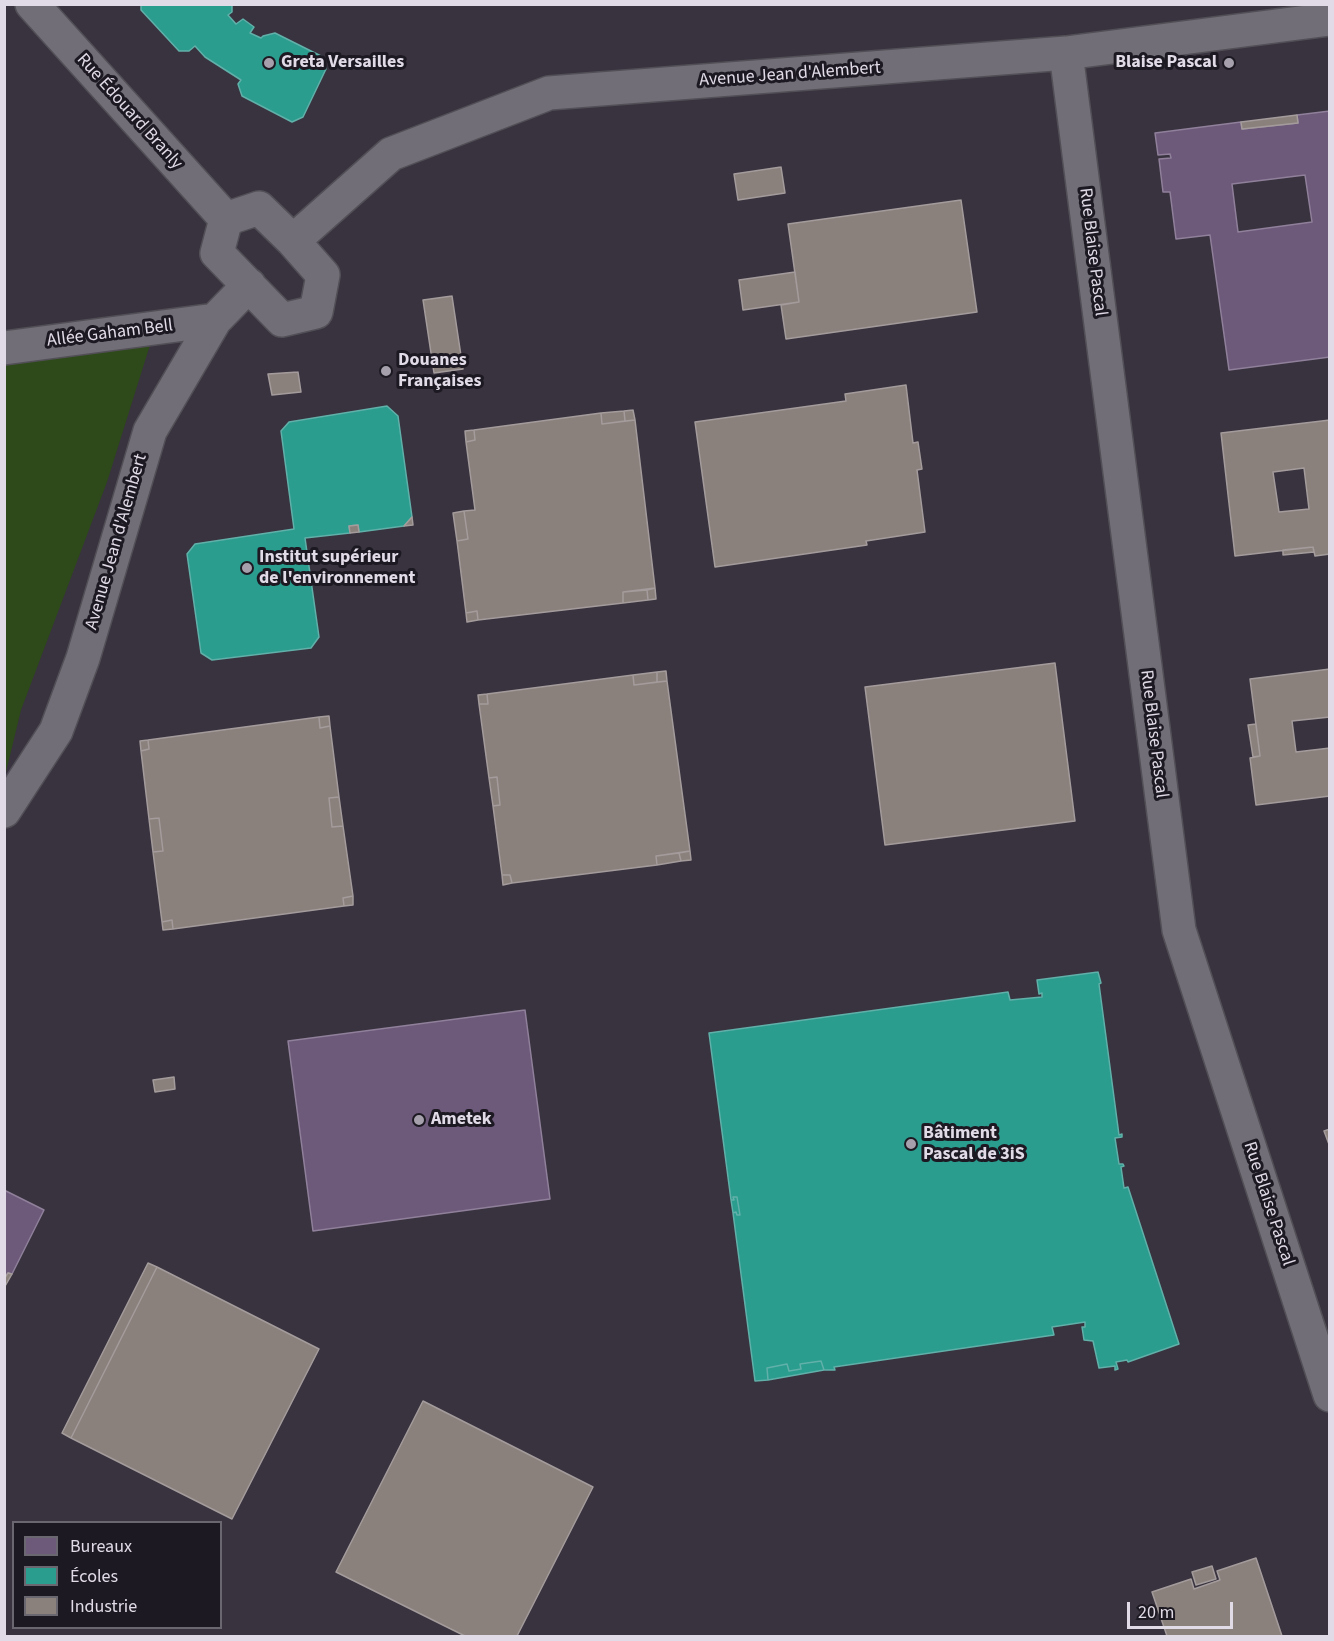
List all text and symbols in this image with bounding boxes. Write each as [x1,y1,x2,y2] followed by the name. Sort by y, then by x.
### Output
[71,50,187,174] street label: Rue Édouard Branly
[281,52,404,74] place label: Greta Versailles
[1115,52,1217,74] place label: Blaise Pascal
[262,56,276,70] marker: Greta Versailles
[1222,56,1236,70] marker: Blaise Pascal
[699,58,881,92] street label: Avenue Jean d'Alembert
[1073,187,1111,317] street label: Rue Blaise Pascal
[46,316,174,352] street label: Allée Gaham Bell
[398,350,481,392] place label: Douanes Françaises
[379,364,393,378] marker: Douanes Françaises
[82,452,152,632] street label: Avenue Jean d'Alembert
[259,547,415,590] place label: Institut supérieur de l'environnement
[240,561,254,575] marker: Institut supérieur de l'environnement
[1134,669,1172,799] street label: Rue Blaise Pascal
[431,1109,492,1131] place label: Ametek
[412,1113,426,1127] marker: Ametek
[923,1123,1025,1166] place label: Bâtiment Pascal de 3iS
[904,1137,918,1151] marker: Bâtiment Pascal de 3iS
[1238,1139,1298,1269] street label: Rue Blaise Pascal
[12,1521,222,1629] legend
[70,1534,132,1559] text: Bureaux
[70,1564,118,1589] text: Écoles
[1130,1590,1236,1628] scale bar
[70,1594,137,1619] text: Industrie
[1138,1600,1174,1625] text: 20 m

